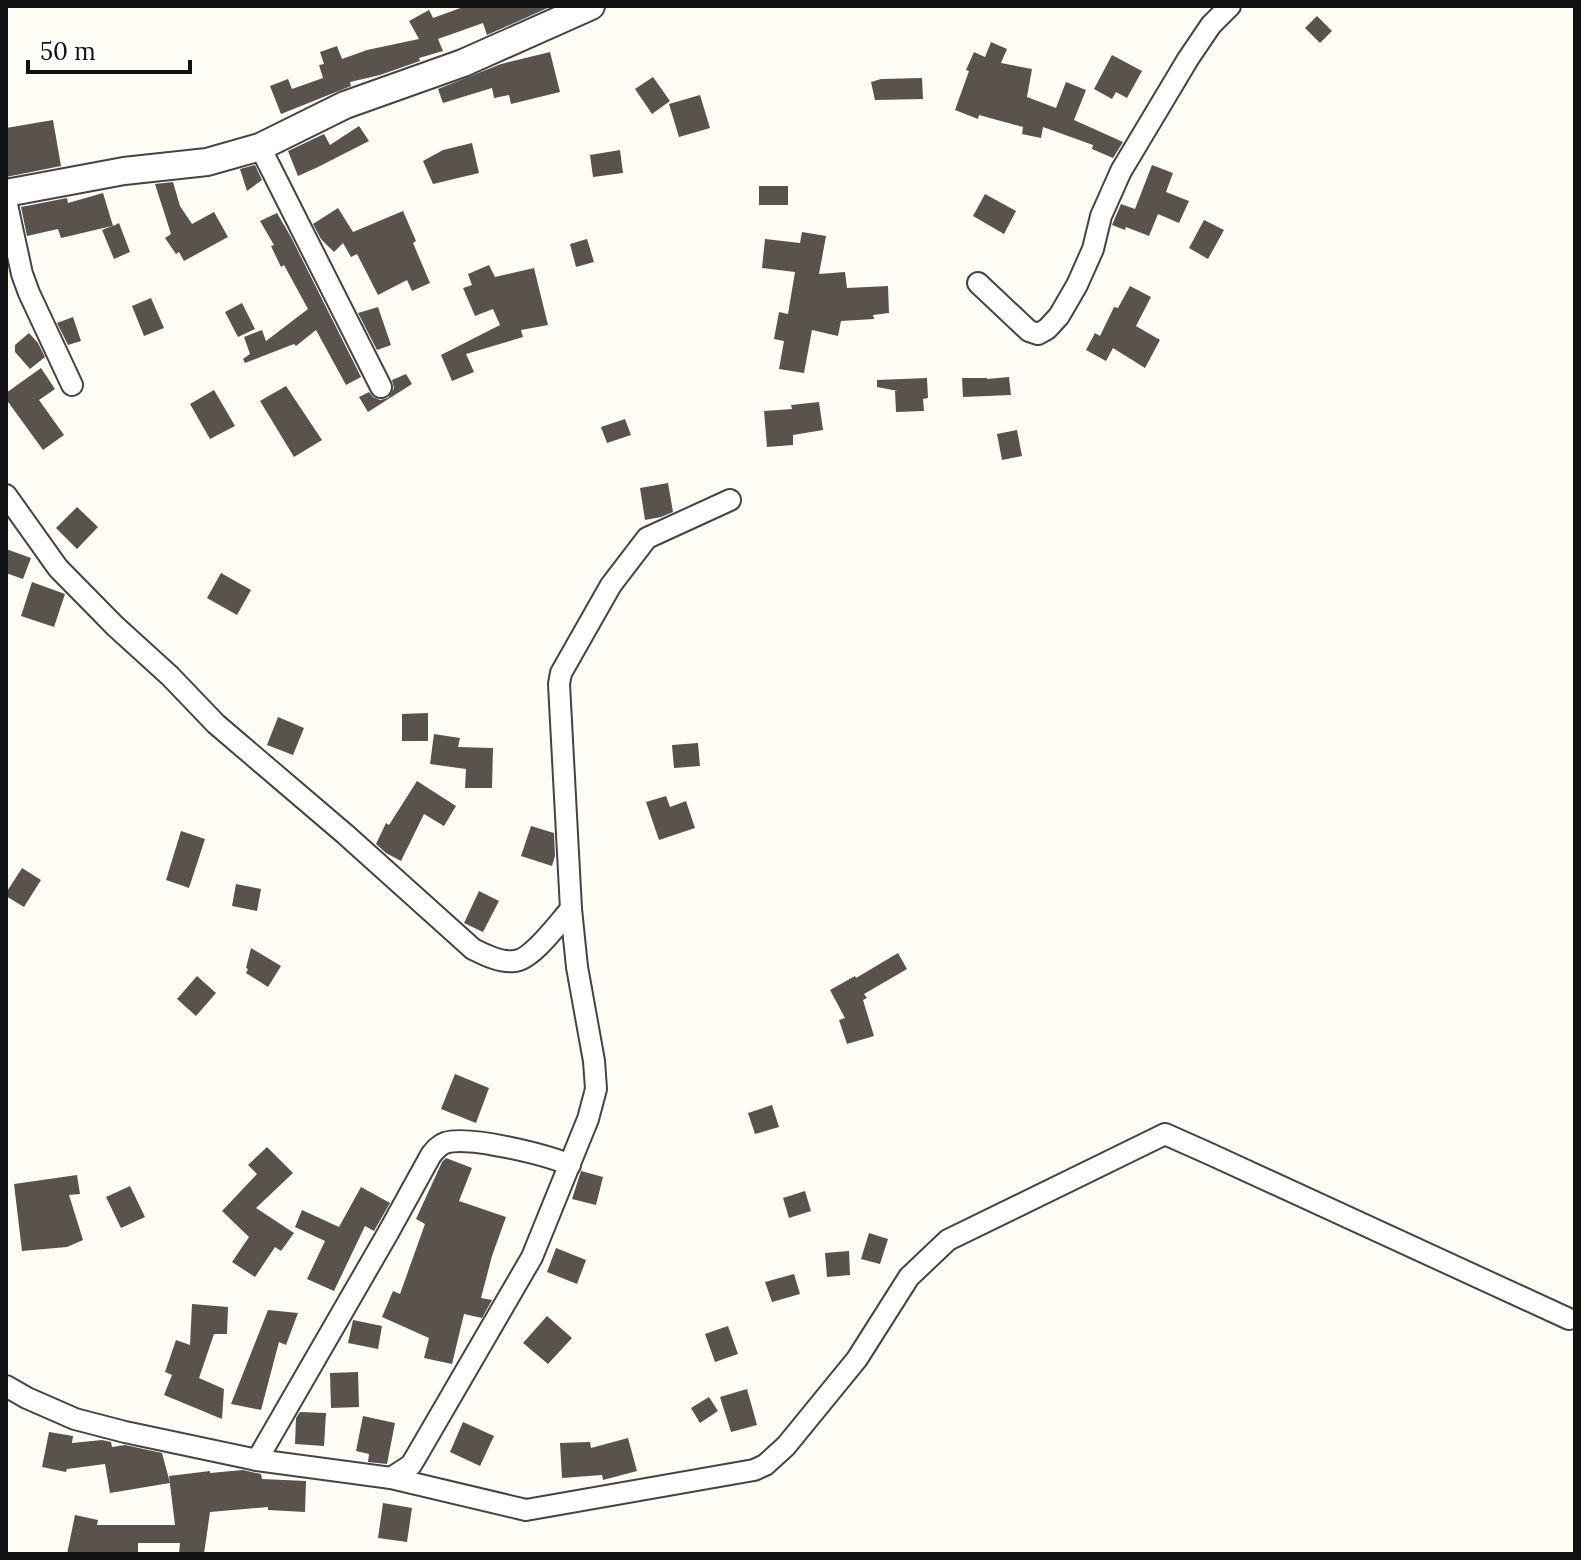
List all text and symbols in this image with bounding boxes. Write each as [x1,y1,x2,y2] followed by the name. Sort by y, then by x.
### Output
[28,24,190,74] scale bar
[40,36,96,67] text: 50 m

